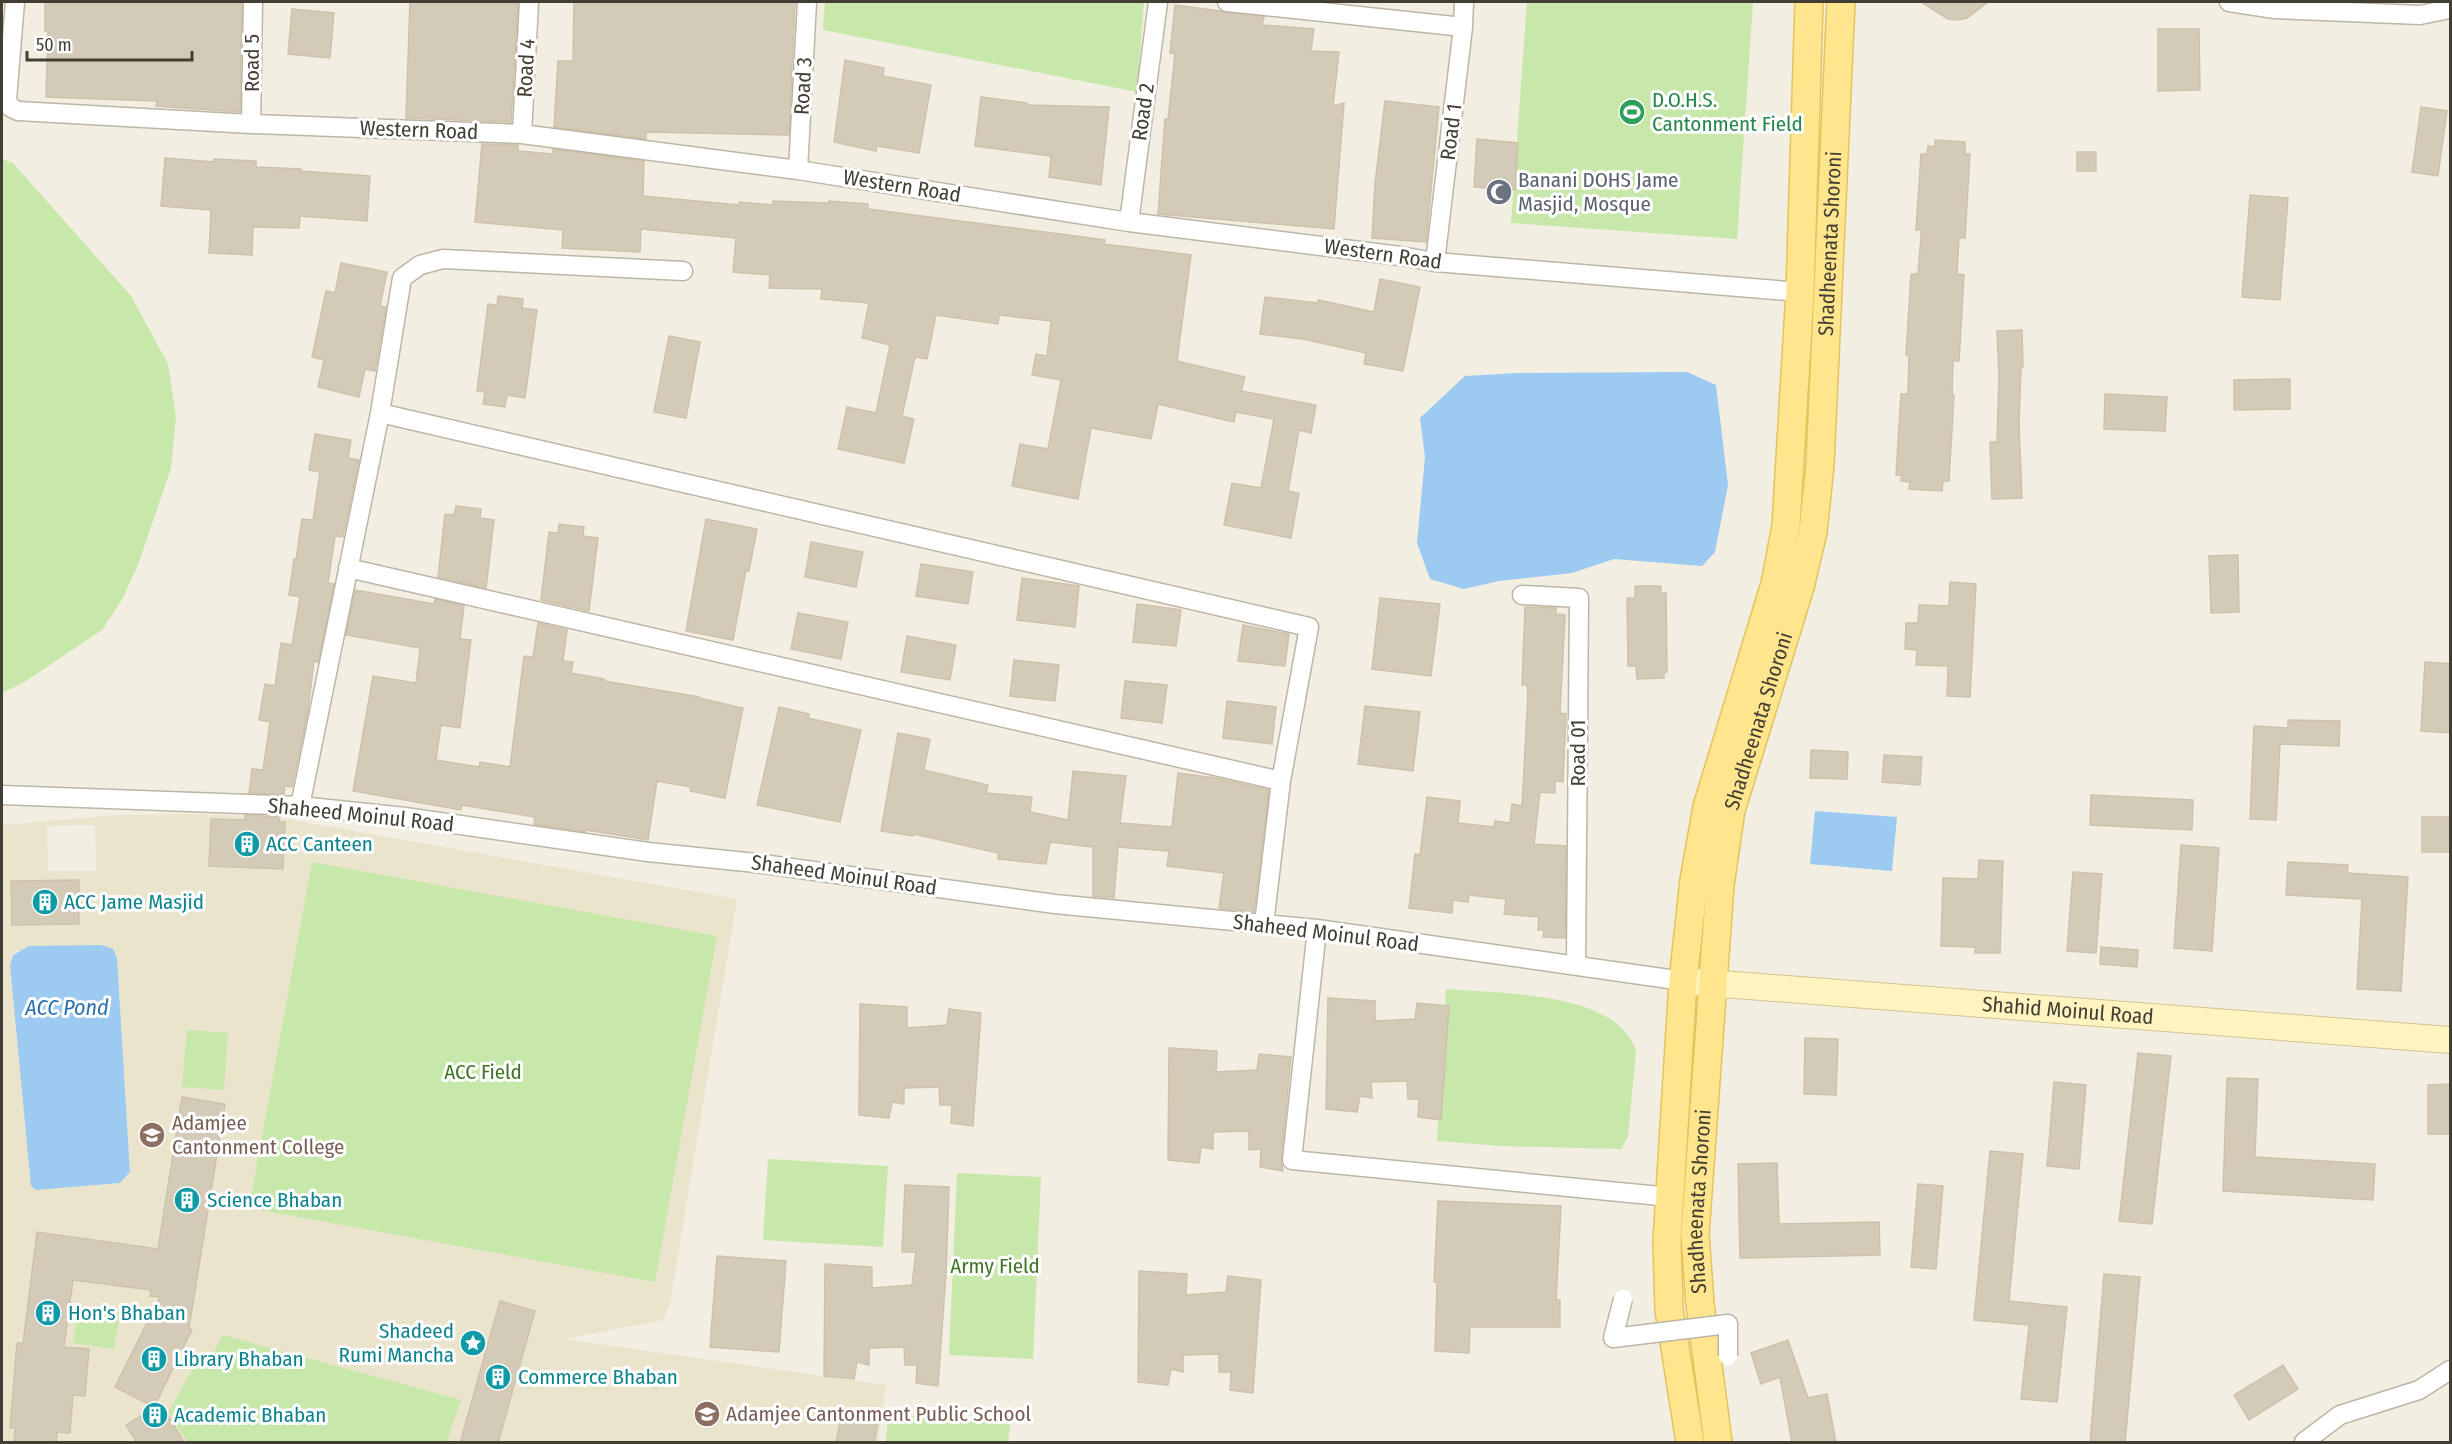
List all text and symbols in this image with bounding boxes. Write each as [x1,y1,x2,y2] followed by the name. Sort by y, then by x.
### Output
[27,24,192,62] scale bar
[36,34,72,56] text: 50 m
[239,34,265,92] street label: Road 5
[511,38,541,98] street label: Road 4
[789,56,817,116] street label: Road 3
[1126,82,1160,142] street label: Road 2
[1652,87,1803,137] place label: D.O.H.S. Cantonment Field
[1617,97,1647,127] sports icon: D.O.H.S. Cantonment Field
[1435,102,1467,162] street label: Road 1
[359,115,479,145] street label: Western Road
[1813,151,1847,337] street label: Shadheenata Shoroni
[841,164,963,208] street label: Western Road
[1518,167,1678,217] place label: Banani DOHS Jame Masjid, Mosque
[1484,177,1514,207] mosque icon: Banani DOHS Jame Masjid, Mosque
[1322,233,1444,275] street label: Western Road
[1719,629,1798,813] street label: Shadheenata Shoroni
[1565,719,1591,787] street label: Road 01
[267,792,455,838] street label: Shaheed Moinul Road
[232,829,262,859] building icon: ACC Canteen
[266,831,373,857] place label: ACC Canteen
[750,849,938,901] street label: Shaheed Moinul Road
[30,887,60,917] building icon: ACC Jame Masjid
[64,889,204,915] place label: ACC Jame Masjid
[1232,909,1420,957] street label: Shaheed Moinul Road
[1981,991,2154,1030] street label: Shahid Moinul Road
[24,994,109,1021] water label: ACC Pond
[444,1059,522,1085] park label: ACC Field
[1682,1108,1717,1295] street label: Shadheenata Shoroni
[172,1110,344,1160] place label: Adamjee Cantonment College
[137,1120,167,1150] school or university icon: Adamjee Cantonment College
[172,1185,202,1215] building icon: Science Bhaban
[207,1187,342,1213] place label: Science Bhaban
[950,1253,1040,1279] park label: Army Field
[33,1298,63,1328] building icon: Hon's Bhaban
[68,1300,186,1326] place label: Hon's Bhaban
[339,1318,454,1368] place label: Shadeed Rumi Mancha
[458,1328,488,1358] place icon: Shadeed Rumi Mancha
[139,1344,169,1374] building icon: Library Bhaban
[174,1346,304,1372] place label: Library Bhaban
[483,1362,513,1392] building icon: Commerce Bhaban
[518,1364,678,1390] place label: Commerce Bhaban
[692,1399,722,1429] school or university icon: Adamjee Cantonment Public School
[140,1400,170,1430] building icon: Academic Bhaban
[726,1401,1032,1427] place label: Adamjee Cantonment Public School
[174,1402,326,1428] place label: Academic Bhaban

